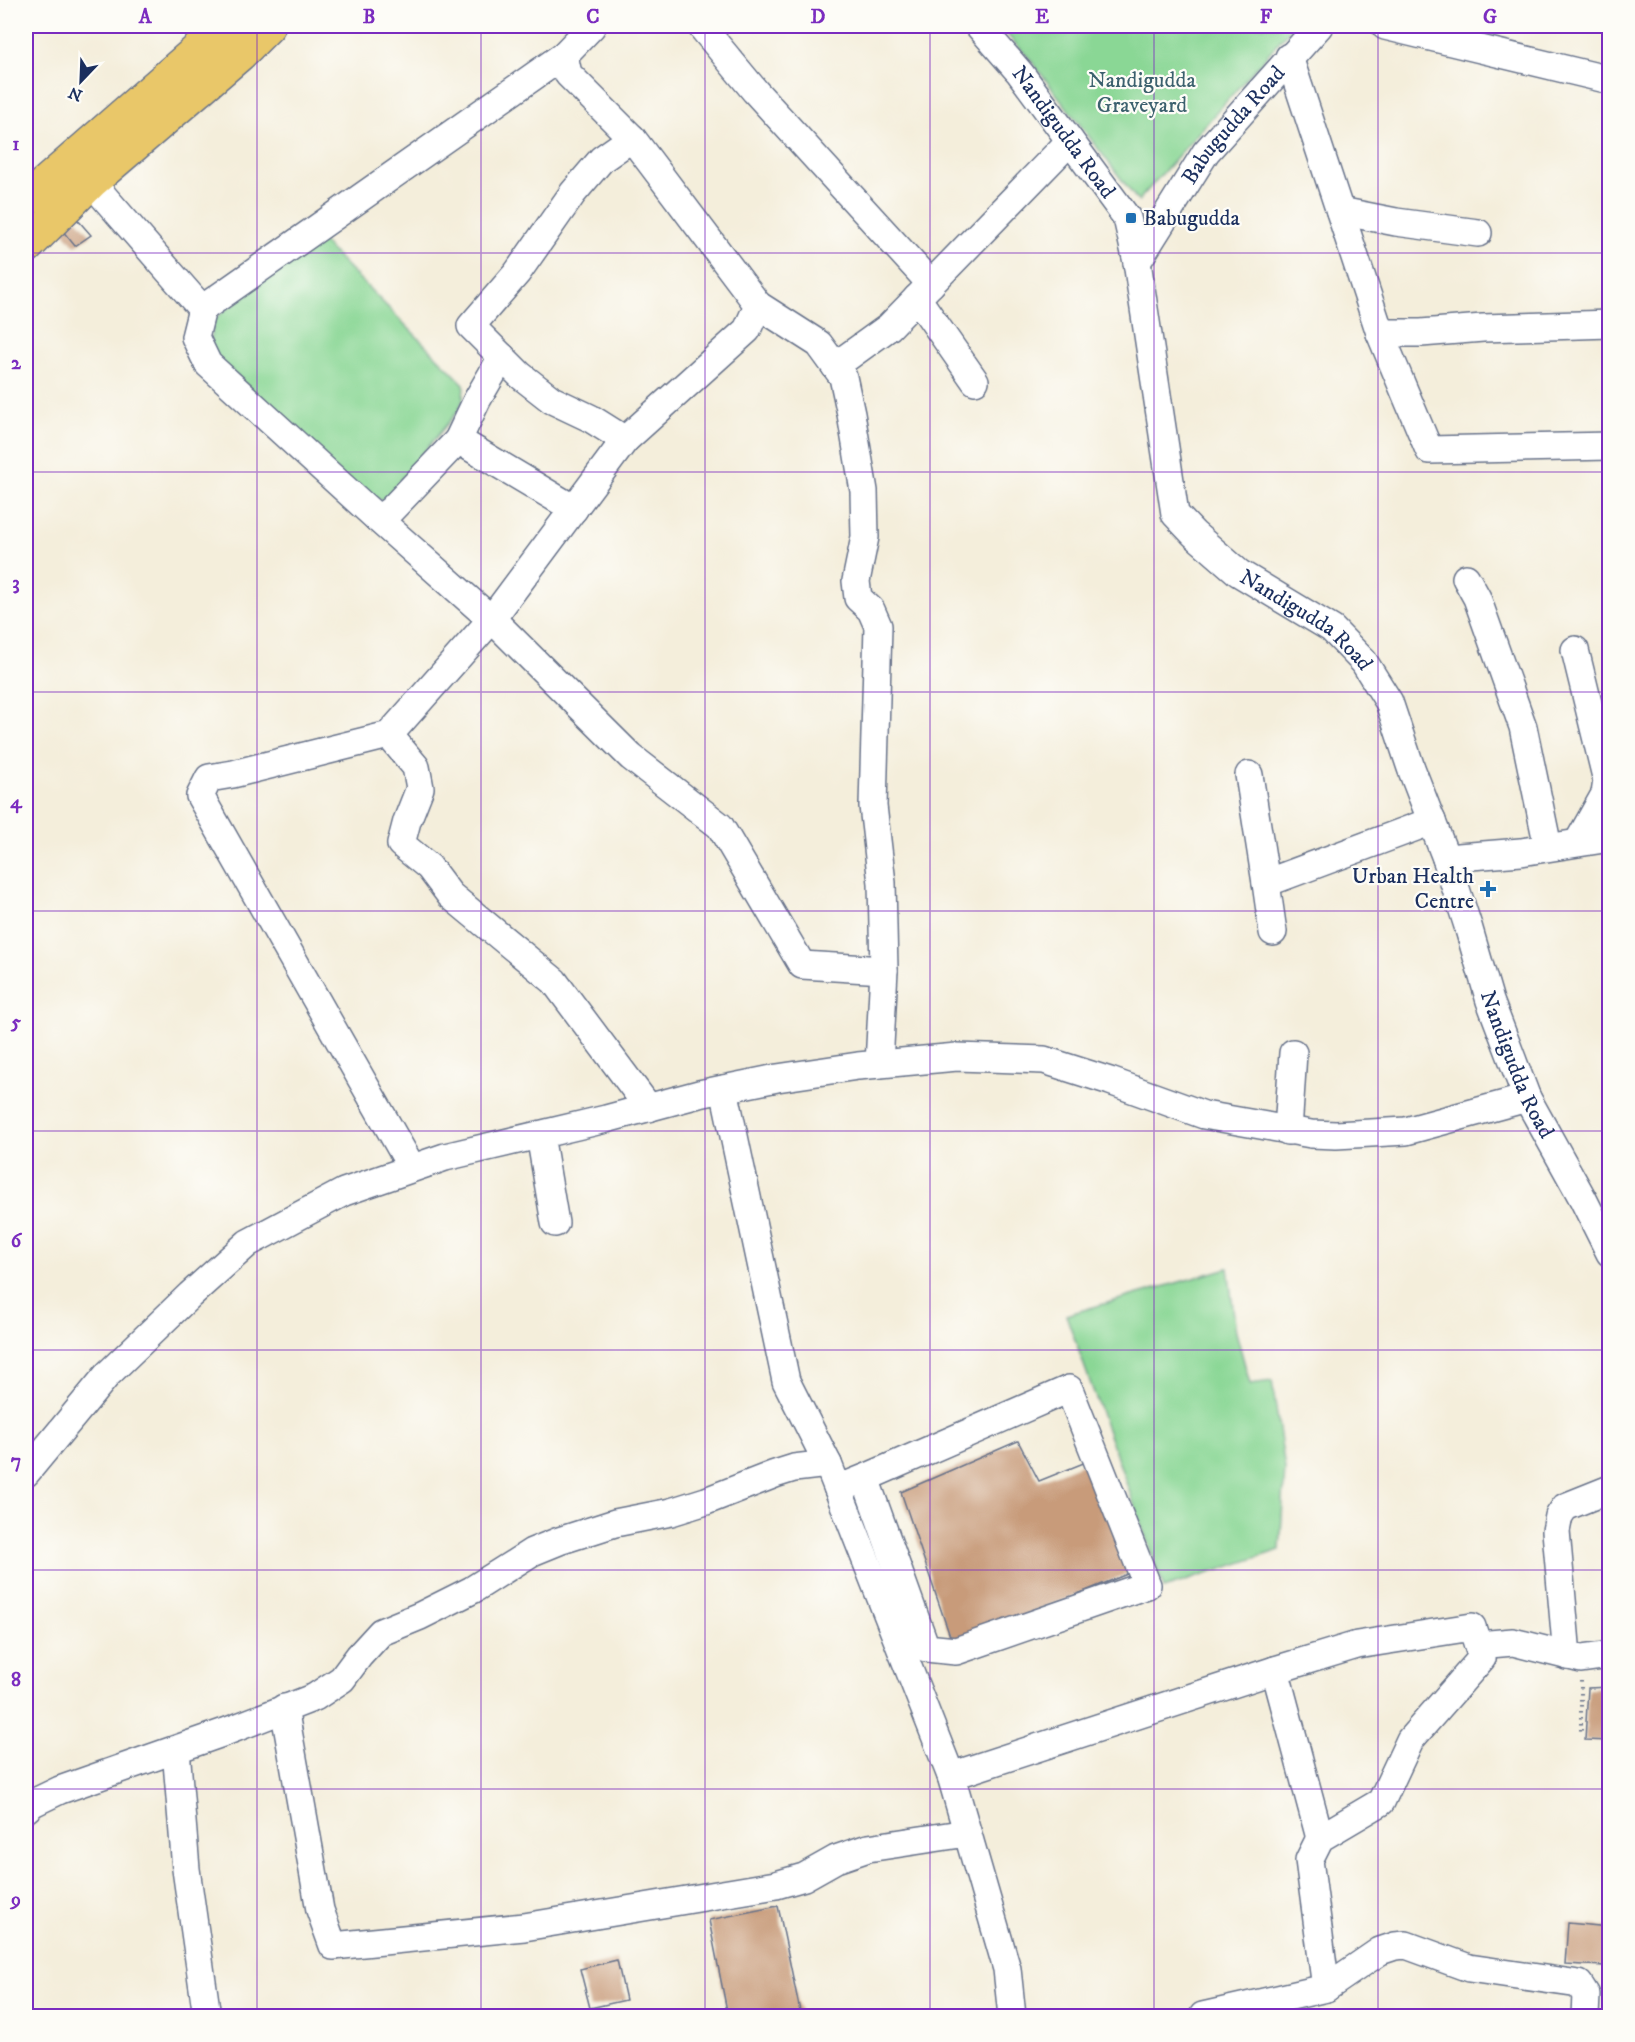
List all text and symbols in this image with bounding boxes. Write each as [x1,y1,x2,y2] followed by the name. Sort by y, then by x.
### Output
[138,5,153,30] text: A
[363,5,375,30] text: B
[586,5,600,30] text: C
[811,5,826,30] text: D
[1035,5,1049,30] text: E
[1260,5,1273,30] text: F
[1483,5,1497,30] text: G
[51,51,111,111] north arrow
[1176,60,1291,189] street label: Babugudda Road
[1006,61,1121,204] street label: Nandigudda Road
[1088,67,1196,119] park label: Nandigudda Graveyard
[66,82,85,106] text: N
[12,132,20,157] text: 1
[1143,205,1240,232] place label: Babugudda
[1124,211,1138,225] marker: Babugudda
[11,351,22,376] text: 2
[1235,563,1379,675] street label: Nandigudda Road
[12,571,20,596] text: 3
[10,790,23,815] text: 4
[1352,863,1474,915] place label: Urban Health Centre
[1479,880,1497,898] marker: Urban Health Centre
[1474,987,1560,1143] street label: Nandigudda Road
[10,1010,21,1035] text: 5
[11,1229,23,1254] text: 6
[11,1449,21,1474] text: 7
[11,1668,21,1693] text: 8
[9,1888,21,1913] text: 9

